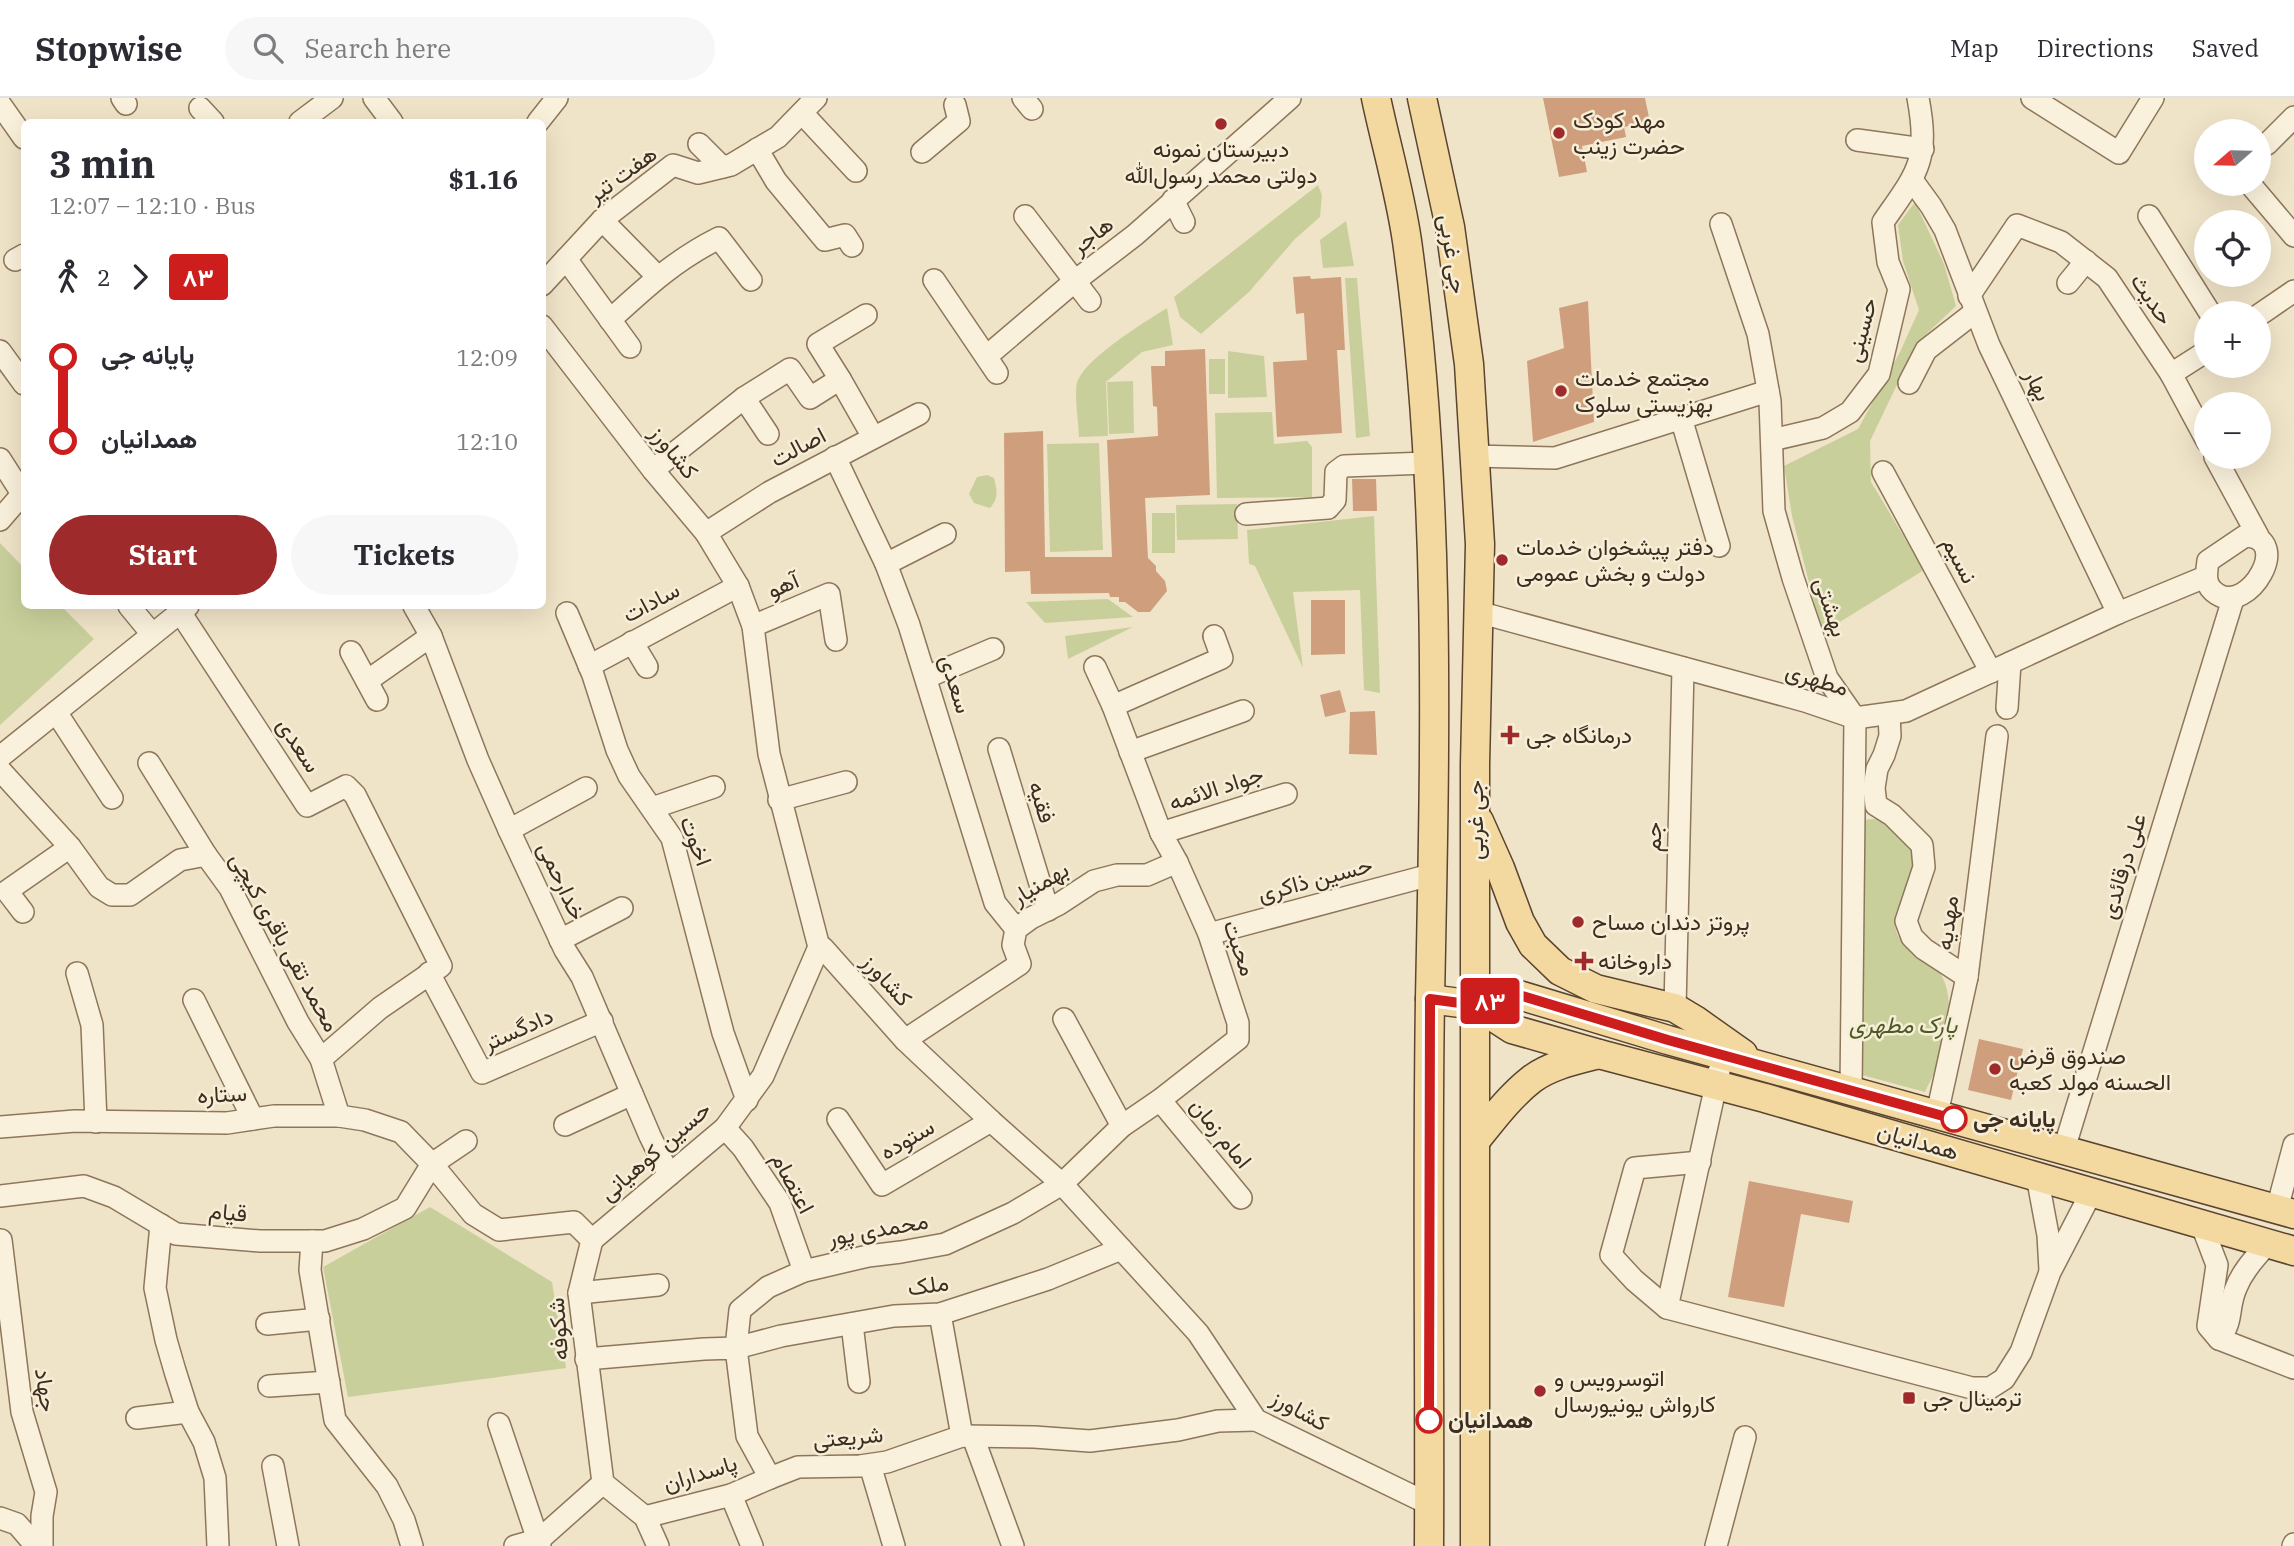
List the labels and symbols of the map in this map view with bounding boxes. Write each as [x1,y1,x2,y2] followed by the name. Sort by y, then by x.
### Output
[1573,104,1685,161] place label: مهد کودک حضرت زینب
[1213,116,1229,132] marker: دبیرستان نمونه دولتی محمد رسول‌الله
[2194,119,2272,196] north arrow
[1551,125,1567,141] marker: مهد کودک حضرت زینب
[1124,133,1318,190] place label: دبیرستان نمونه دولتی محمد رسول‌الله
[580,138,663,210] street label: هفت تیر
[1063,208,1119,262] street label: هاجر
[1432,212,1475,296] street label: جی غربی
[2125,267,2181,330] street label: حدیث
[1837,294,1883,365] street label: حسینی
[1575,362,1713,419] place label: مجتمع خدمات بهزیستی سلوک
[2017,363,2059,406] street label: بهار
[1553,383,1569,399] marker: مجتمع خدمات بهزیستی سلوک
[642,417,706,485] street label: کشاورز
[765,419,830,473] street label: اصالت
[1516,531,1714,588] place label: دفتر پیشخوان خدمات دولت و بخش عمومی
[1935,531,1986,589] street label: نسیم
[1494,552,1510,568] marker: دفتر پیشخوان خدمات دولت و بخش عمومی
[762,563,805,605] street label: آهو
[1807,573,1856,641] street label: بهشتی
[617,574,684,629] street label: سادات
[934,651,980,717] street label: سعدی
[1782,654,1852,703] street label: مطهری
[271,711,329,778] street label: سعدی
[1526,719,1632,750] place label: درمانگاه جی
[1500,725,1520,745] marker: درمانگاه جی
[1165,758,1267,817] street label: جواد الائمه
[1022,777,1063,826] street label: فقیه
[1459,780,1490,860] street label: جی غربی
[2092,809,2153,922] street label: علی درقائدی
[673,811,720,870] street label: اخوت
[1637,822,1668,852] street label: جم
[531,837,594,925] street label: خدارحمی
[222,846,348,1038] street label: محمد تقی باقری کیچی
[1254,848,1376,909] street label: حسین ذاکری
[1005,853,1074,912] street label: بهمنیار
[1928,894,1965,952] street label: مهدیه
[1592,906,1750,938] place label: پروتز دندان مساح
[1570,914,1586,930] marker: پروتز دندان مساح
[1217,916,1264,980] street label: محبت
[1598,945,1672,976] place label: داروخانه
[855,946,919,1013] street label: کشاورز
[1576,953,1592,969] marker: داروخانه
[1458,978,1522,1024] line badge: ۸۳
[477,999,558,1058] street label: دادگستر
[1849,1009,1958,1041] park label: پارک مطهری
[2009,1040,2171,1097] place label: صندوق قرض الحسنه مولد کعبه
[1987,1061,2003,1077] marker: صندوق قرض الحسنه مولد کعبه
[196,1077,248,1110] street label: ستاره
[1183,1091,1259,1175] street label: امام زمان
[592,1094,717,1208] street label: حسین کوهیانی
[1973,1103,2056,1135] place label: پایانه جی
[1941,1106,1967,1132] marker: پایانه جی
[874,1111,940,1167] street label: ستوده
[1874,1114,1962,1166] street label: همدانیان
[764,1147,822,1219] street label: اعتصام
[207,1194,249,1229] street label: قیام
[824,1204,931,1254] street label: محمدی پور
[905,1266,950,1302] street label: ملک
[540,1297,575,1361] street label: شکوفه
[1554,1362,1716,1419] place label: اتوسرویس و کارواش یونیورسال
[28,1366,65,1414] street label: جهاد
[1265,1381,1335,1438] street label: کشاورز
[1923,1382,2022,1413] place label: ترمینال جی
[1532,1383,1548,1399] marker: اتوسرویس و کارواش یونیورسال
[1901,1390,1917,1406] marker: ترمینال جی
[1448,1404,1533,1434] place label: همدانیان
[1416,1407,1442,1433] marker: همدانیان
[811,1418,884,1455] street label: شریعتی
[659,1447,741,1499] street label: پاسداران

